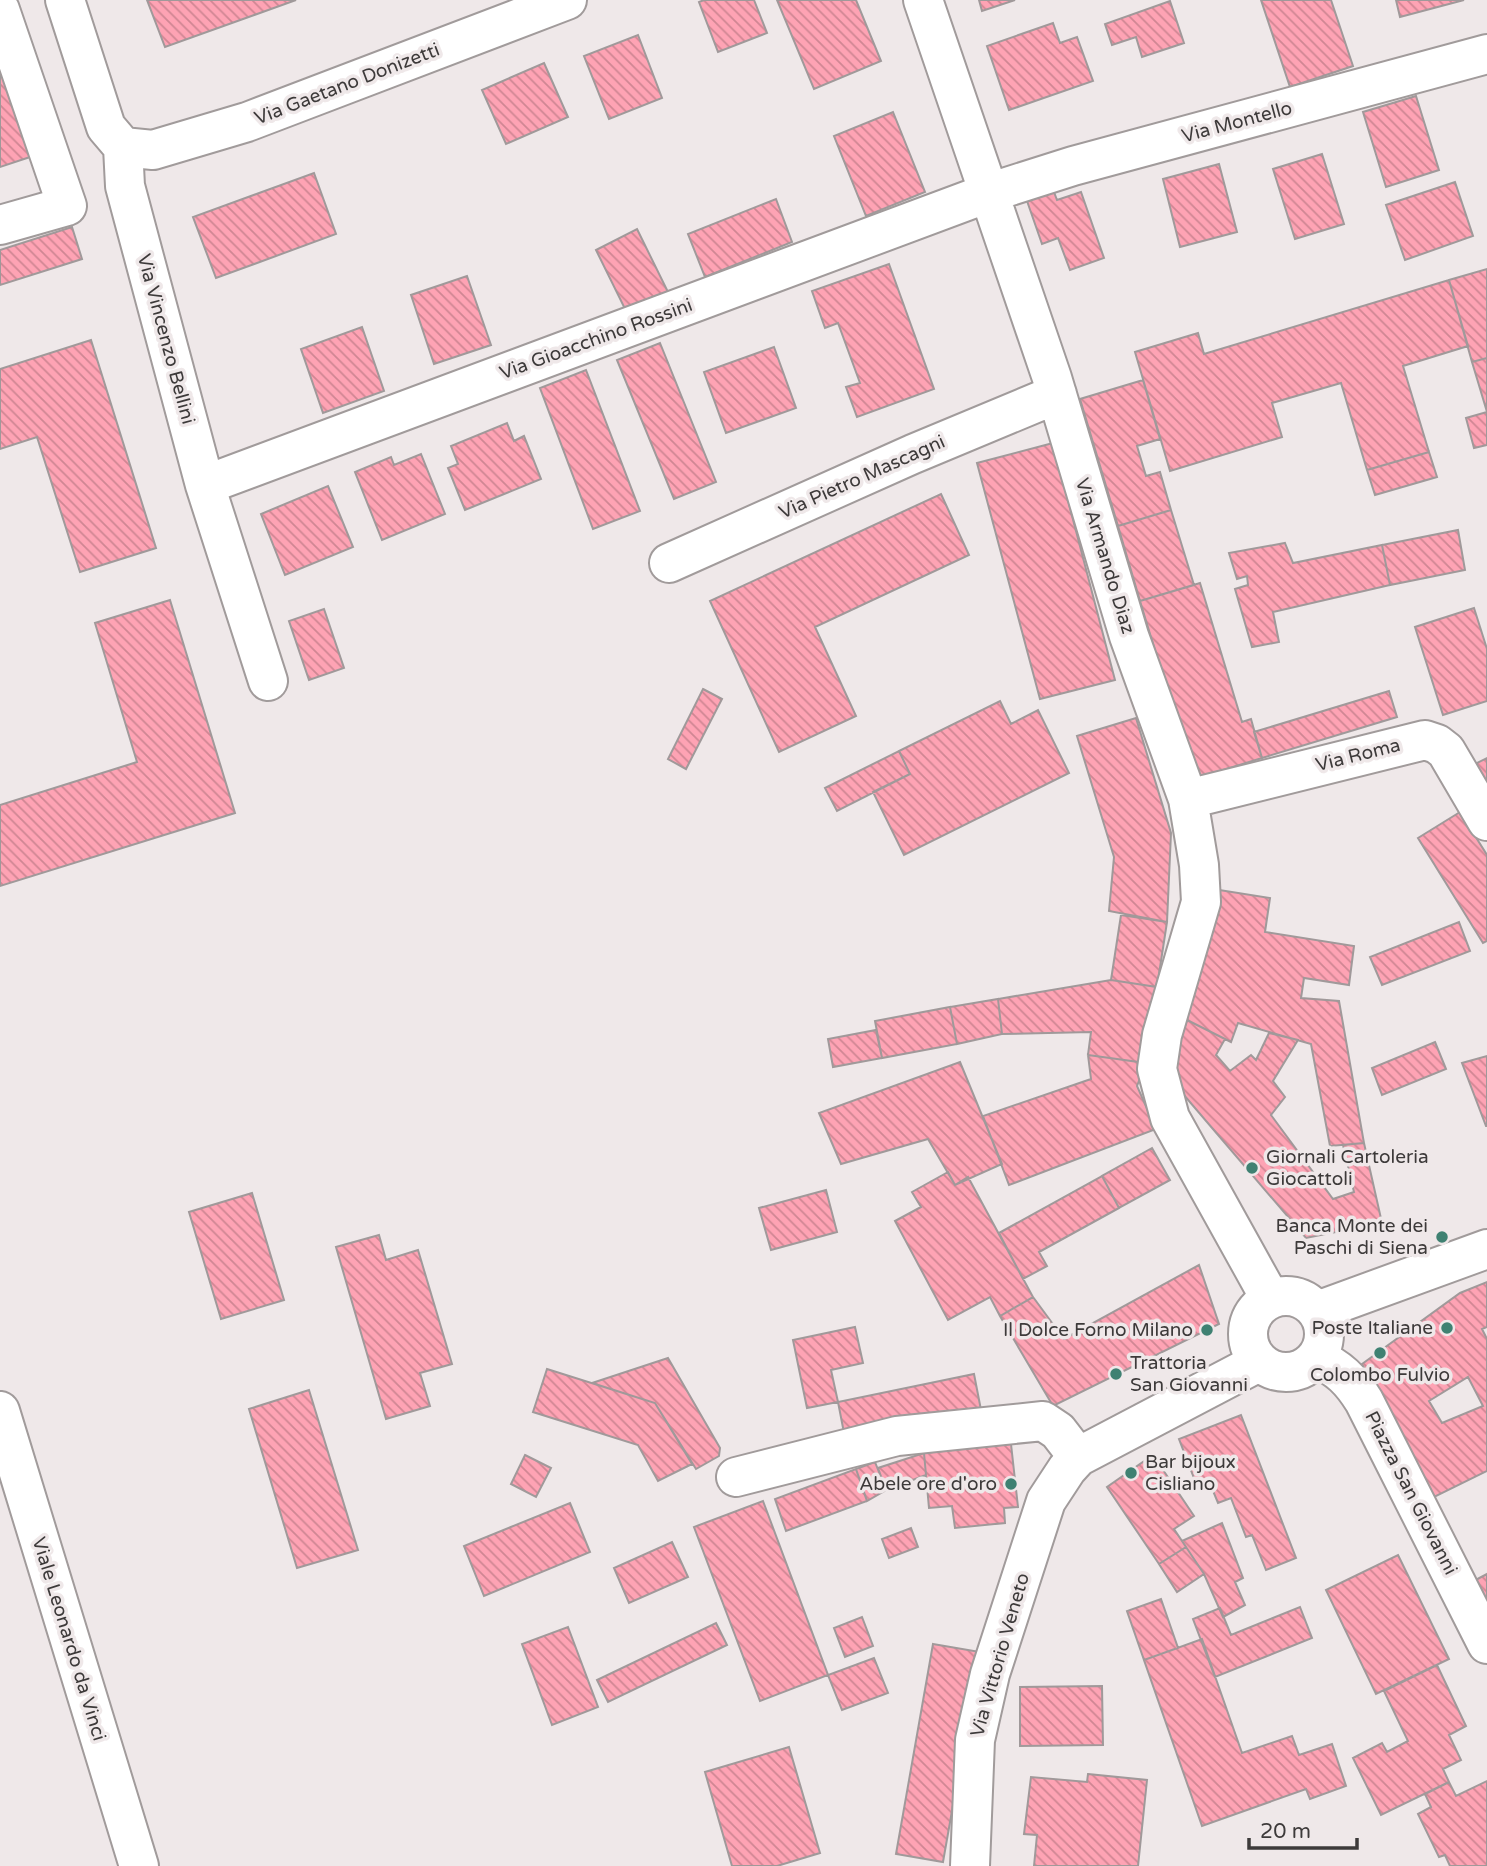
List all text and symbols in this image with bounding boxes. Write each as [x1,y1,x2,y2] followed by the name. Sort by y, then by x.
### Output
[251,39,443,129] street label: Via Gaetano Donizetti
[1179,97,1295,147] street label: Via Montello
[133,251,199,427] street label: Via Vincenzo Bellini
[497,294,695,384] street label: Via Gioacchino Rossini
[776,430,948,524] street label: Via Pietro Mascagni
[1071,475,1139,637] street label: Via Armando Diaz
[1313,734,1403,776] street label: Via Roma
[1266,1146,1429,1190] place label: Giornali Cartoleria Giocattoli
[1244,1160,1260,1176] marker: Giornali Cartoleria Giocattoli
[1276,1215,1428,1259] place label: Banca Monte dei Paschi di Siena
[1434,1229,1450,1245] marker: Banca Monte dei Paschi di Siena
[1311,1317,1433,1339] place label: Poste Italiane
[1003,1319,1193,1341] place label: Il Dolce Forno Milano
[1439,1320,1455,1336] marker: Poste Italiane
[1199,1322,1215,1338] marker: Il Dolce Forno Milano
[1372,1345,1388,1361] marker: Colombo Fulvio
[1130,1352,1248,1396] place label: Trattoria San Giovanni
[1310,1364,1450,1386] place label: Colombo Fulvio
[1108,1366,1124,1382] marker: Trattoria San Giovanni
[1360,1408,1462,1578] street label: Piazza San Giovanni
[1145,1451,1236,1495] place label: Bar bijoux Cisliano
[1123,1465,1139,1481] marker: Bar bijoux Cisliano
[859,1473,997,1495] place label: Abele ore d'oro
[1003,1476,1019,1492] marker: Abele ore d'oro
[28,1535,110,1743] street label: Viale Leonardo da Vinci
[966,1571,1034,1739] street label: Via Vittorio Veneto
[1249,1806,1358,1850] scale bar
[1260,1819,1311,1844] text: 20 m

